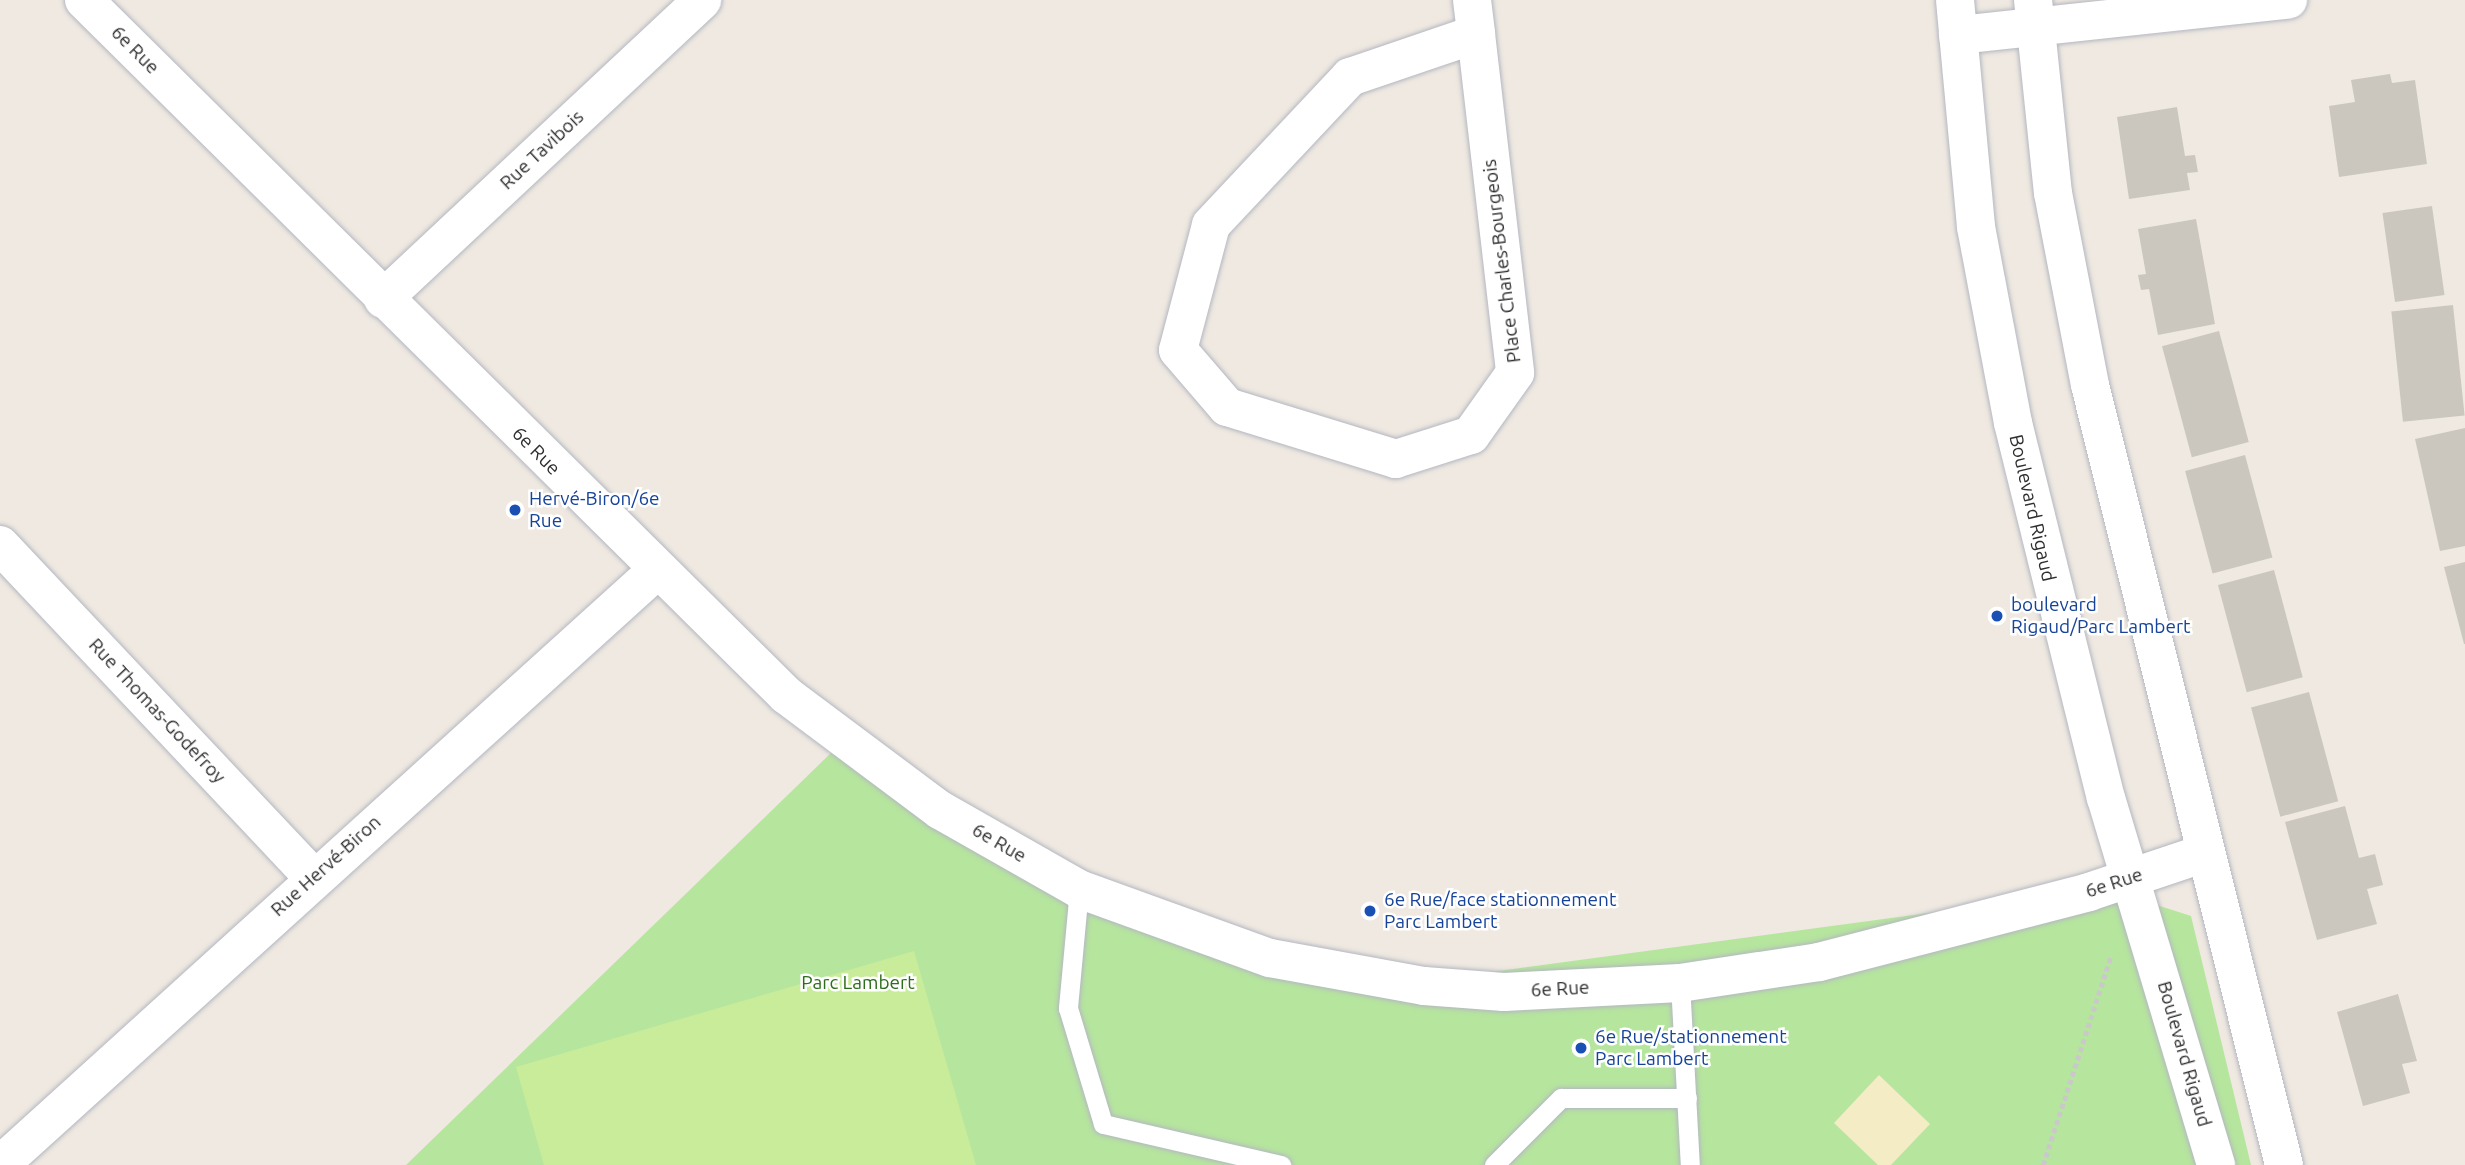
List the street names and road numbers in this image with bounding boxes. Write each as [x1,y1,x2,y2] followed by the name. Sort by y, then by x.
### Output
[106,21,164,79] street label: 6e Rue
[495,105,589,195] street label: Rue Tavibois
[1478,158,1526,364] street label: Place Charles-Bourgeois
[507,422,565,480] street label: 6e Rue
[2004,432,2060,584] street label: Boulevard Rigaud
[84,634,230,788] street label: Rue Thomas-Godefroy
[266,811,386,921] street label: Rue Hervé-Biron
[968,818,1030,868] street label: 6e Rue
[2083,863,2145,903] street label: 6e Rue
[1530,976,1590,1002] street label: 6e Rue
[2152,979,2216,1129] street label: Boulevard Rigaud

